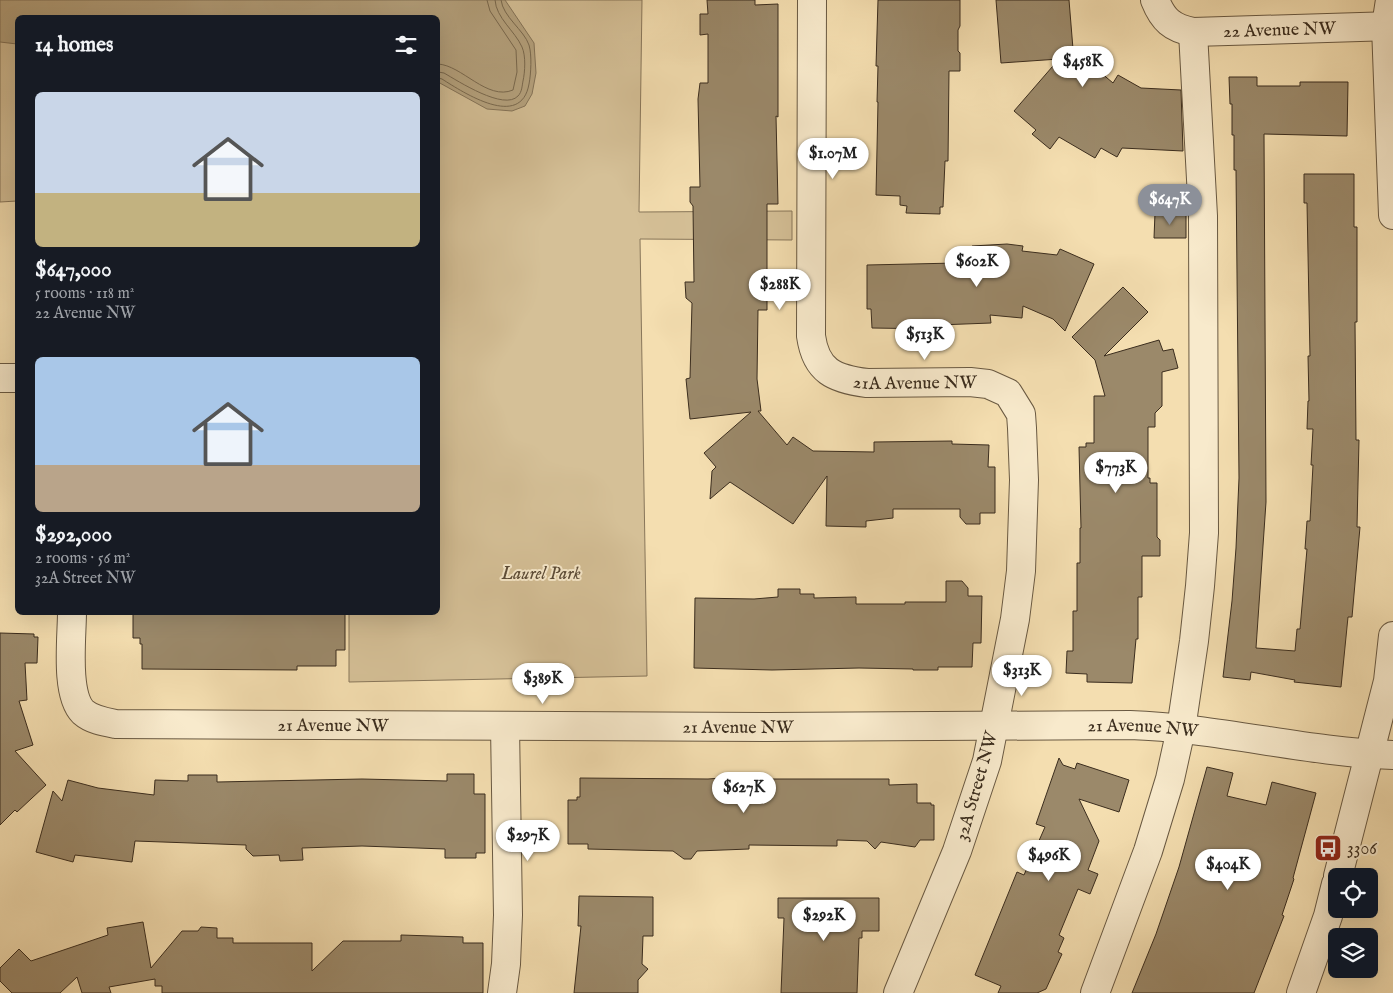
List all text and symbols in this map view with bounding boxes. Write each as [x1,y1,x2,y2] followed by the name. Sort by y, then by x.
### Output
[1223,18,1337,44] street label: 22 Avenue NW
[392,31,420,59] icon: filters
[35,32,113,59] text: 14 homes
[1048,46,1118,88] pin: $458K
[1063,52,1103,72] text: $458K
[183,124,273,214] icon: home
[792,138,874,180] pin: $1.07M
[809,144,857,164] text: $1.07M
[1135,184,1205,226] pin: $647K
[1149,190,1191,210] text: $647K
[942,246,1012,288] pin: $602K
[956,252,998,272] text: $602K
[35,257,112,284] text: $647,000
[745,268,815,311] pin: $288K
[760,275,800,295] text: $288K
[35,284,134,304] text: 5 rooms · 118 m²
[35,304,135,324] text: 22 Avenue NW
[890,318,960,361] pin: $513K
[906,325,944,345] text: $513K
[851,371,977,396] street label: 21A Avenue NW
[183,389,273,479] icon: home
[1081,452,1151,494] pin: $773K
[1095,458,1137,478] text: $773K
[35,522,112,549] text: $292,000
[35,549,130,569] text: 2 rooms · 56 m²
[500,563,581,586] park label: Laurel Park
[35,569,135,589] text: 32A Street NW
[987,654,1057,697] pin: $313K
[1003,661,1041,681] text: $313K
[508,662,578,705] pin: $389K
[523,669,563,689] text: $389K
[277,715,389,738] street label: 21 Avenue NW
[1087,715,1200,744] street label: 21 Avenue NW
[682,717,794,740] street label: 21 Avenue NW
[951,728,1004,844] street label: 32A Street NW
[709,772,779,814] pin: $627K
[723,778,765,798] text: $627K
[493,820,563,862] pin: $297K
[507,826,549,846] text: $297K
[1313,833,1343,863] bus stop icon: 3306
[1347,838,1377,861] place label: 3306
[1014,840,1084,882] pin: $496K
[1028,846,1070,866] text: $496K
[1193,848,1263,891] pin: $404K
[1206,855,1250,875] text: $404K
[1328,868,1378,978] map controls
[1328,868,1378,918] button: locate
[789,900,859,942] pin: $292K
[803,906,845,926] text: $292K
[1328,928,1378,978] button: layers

